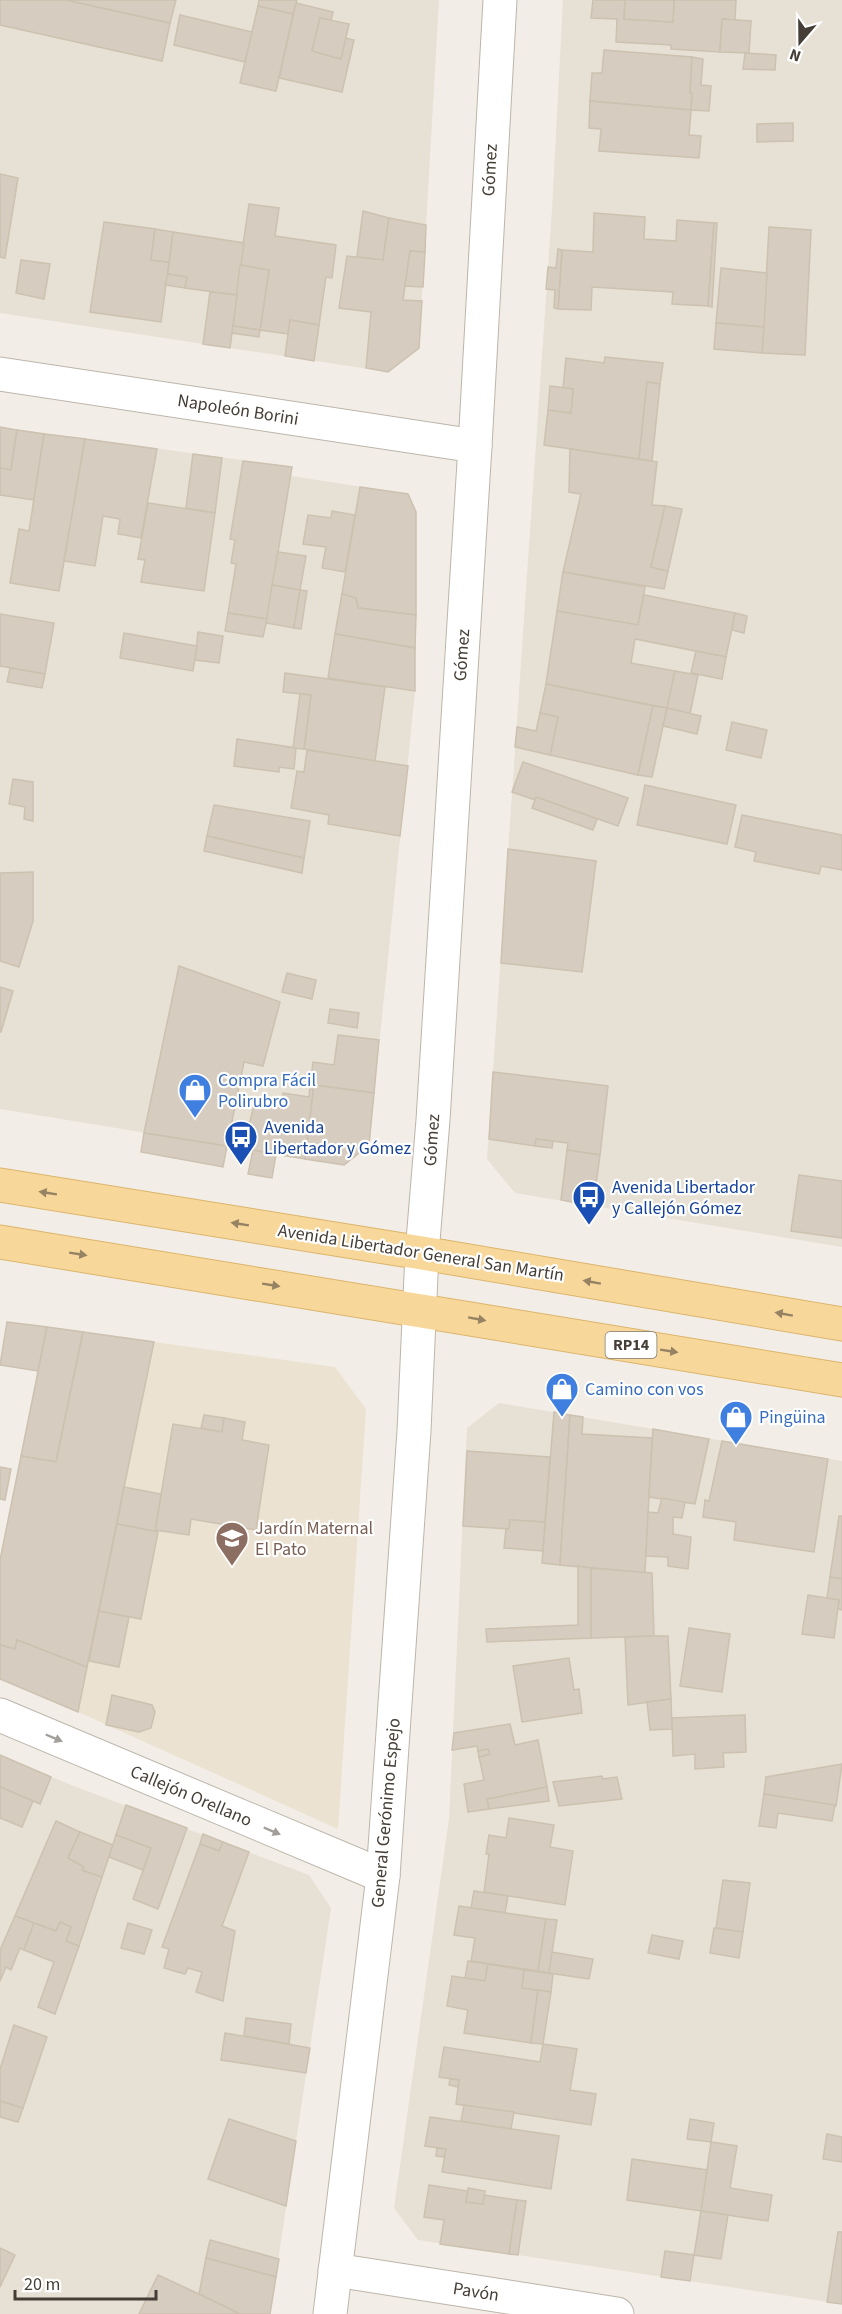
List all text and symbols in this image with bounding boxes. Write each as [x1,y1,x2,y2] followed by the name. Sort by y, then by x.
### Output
[770,12,830,72] north arrow
[786,43,804,67] text: N
[476,143,504,197] street label: Gómez
[176,388,300,432] street label: Napoleón Borini
[448,628,476,682] street label: Gómez
[218,1068,316,1114] place label: Compra Fácil Polirubro
[177,1072,213,1119] shop icon: Compra Fácil Polirubro
[418,1113,446,1167] street label: Gómez
[264,1115,411,1161] place label: Avenida Libertador y Gómez
[223,1119,259,1166] bus stop icon: Avenida Libertador y Gómez
[612,1175,756,1221] place label: Avenida Libertador y Callejón Gómez
[571,1179,607,1226] bus stop icon: Avenida Libertador y Callejón Gómez
[38,1188,57,1197] one-way arrow
[276,1218,566,1288] street label: Avenida Libertador General San Martín
[230,1219,249,1228] one-way arrow
[69,1250,88,1259] one-way arrow
[582,1277,601,1286] one-way arrow
[262,1281,281,1290] one-way arrow
[775,1310,794,1319] one-way arrow
[468,1315,487,1324] one-way arrow
[606,1332,656,1358] road number: RP14
[660,1347,679,1356] one-way arrow
[544,1371,580,1418] shop icon: Camino con vos
[585,1377,704,1402] place label: Camino con vos
[718,1399,754,1446] shop icon: Pingüina
[759,1405,826,1430] place label: Pingüina
[255,1516,373,1562] place label: Jardín Maternal El Pato
[214,1520,250,1567] school or university icon: Jardín Maternal El Pato
[365,1717,407,1909] street label: General Gerónimo Espejo
[45,1733,63,1743] one-way arrow
[126,1759,256,1833] street label: Callejón Orellano
[263,1826,281,1836] one-way arrow
[15,2263,156,2301] scale bar
[24,2272,60,2297] text: 20 m
[451,2276,501,2308] street label: Pavón

